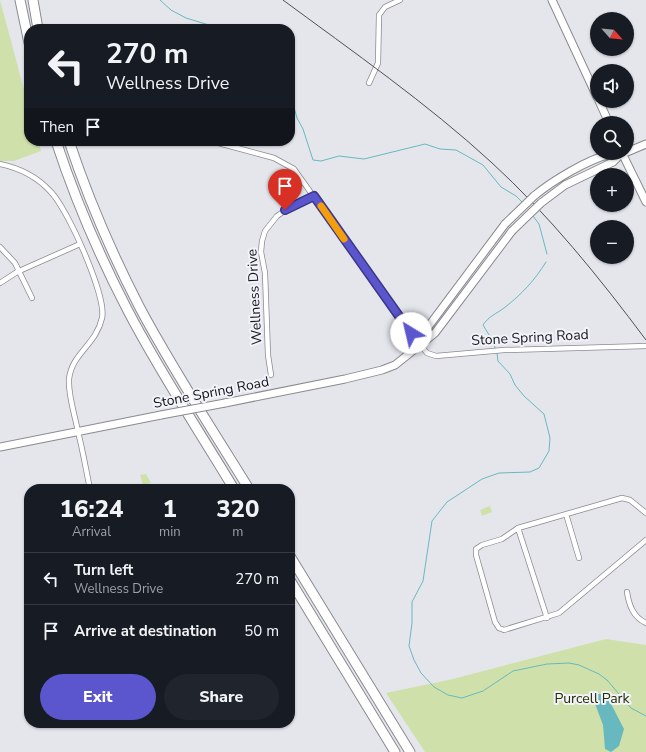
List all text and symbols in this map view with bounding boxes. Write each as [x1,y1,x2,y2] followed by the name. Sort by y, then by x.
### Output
[590,12,634,56] north arrow
[590,12,634,264] map controls
[106,35,189,73] text: 270 m
[40,40,92,92] icon: left
[590,64,634,108] button: sound
[106,71,229,95] text: Wellness Drive
[82,116,104,138] icon: arrive
[590,116,634,160] button: search
[40,117,74,137] text: Then
[590,168,634,212] button: +
[268,169,302,210] pin
[274,175,296,197] icon: arrive
[590,220,634,264] button: −
[243,249,266,345] street label: Wellness Drive
[390,312,432,354] position arrow
[471,325,589,350] street label: Stone Spring Road
[152,372,271,413] street label: Stone Spring Road
[60,493,123,525] text: 16:24
[163,493,177,525] text: 1
[216,493,259,525] text: 320
[72,523,111,541] text: Arrival
[159,523,181,541] text: min
[232,523,243,541] text: m
[74,560,133,580] text: Turn left
[40,568,62,590] icon: left
[235,569,279,589] text: 270 m
[74,580,163,598] text: Wellness Drive
[40,620,62,642] icon: arrive
[74,621,217,641] text: Arrive at destination
[244,621,279,641] text: 50 m
[40,674,156,720] button: Exit
[164,674,279,720] button: Share
[554,689,631,708] park label: Purcell Park

